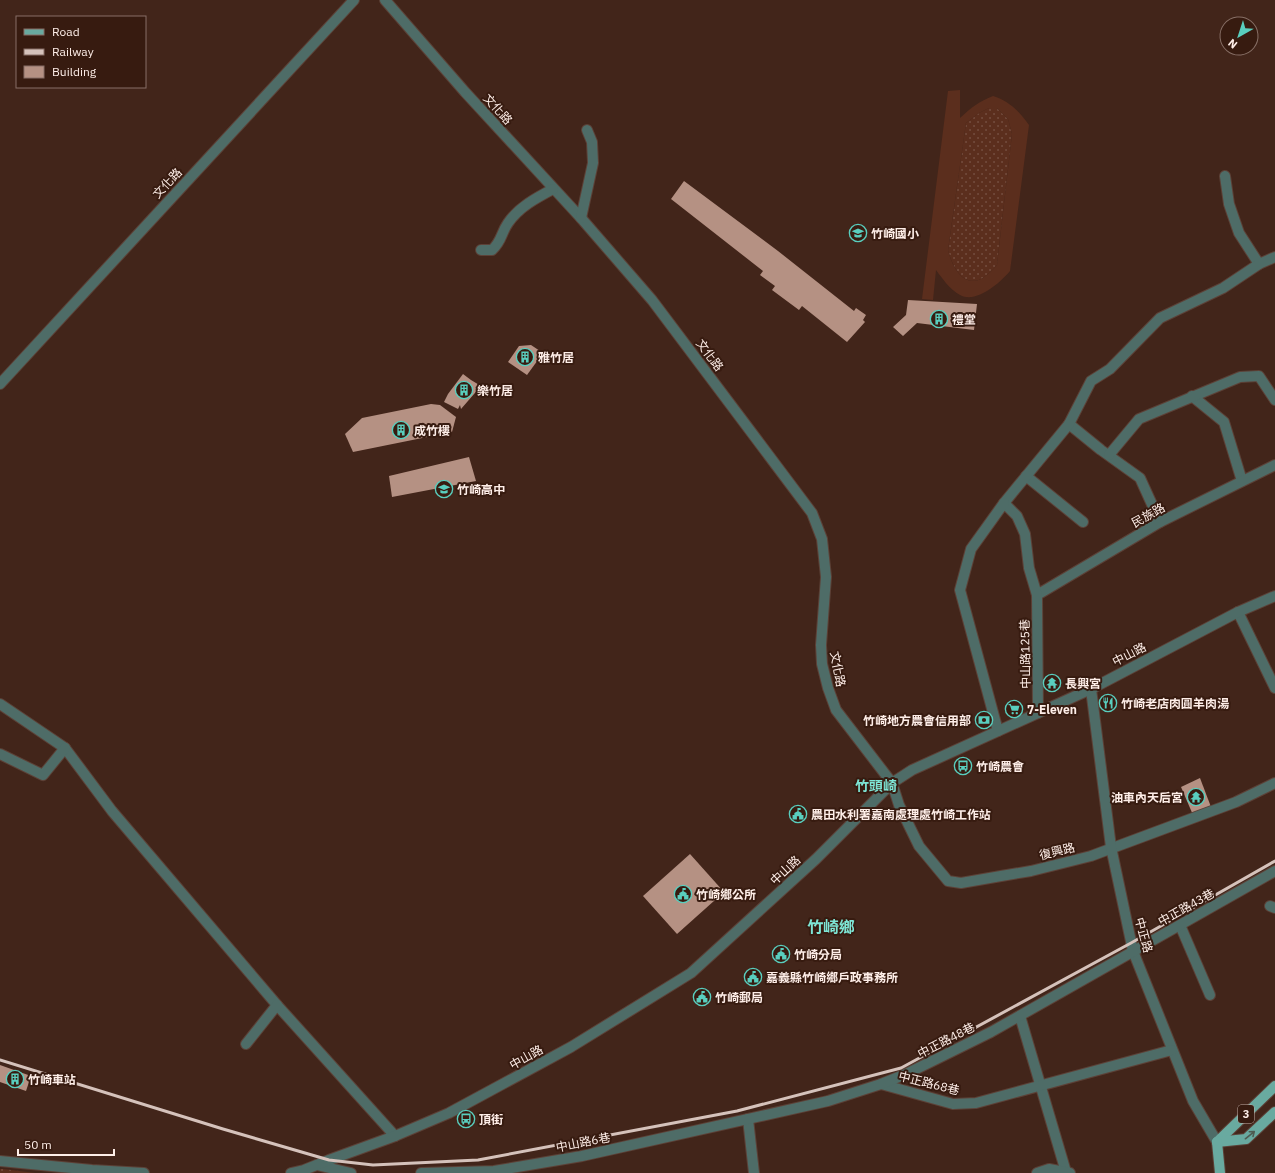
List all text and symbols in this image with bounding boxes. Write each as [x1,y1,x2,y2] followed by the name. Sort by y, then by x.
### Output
[16,16,146,88] legend
[1219,16,1259,56] north arrow
[52,24,80,39] text: Road
[1225,36,1240,52] text: N
[52,44,94,59] text: Railway
[52,64,97,79] text: Building
[480,91,516,127] street label: 文化路
[149,165,185,201] street label: 文化路
[848,223,868,243] school or university icon: 竹崎國小
[871,226,919,241] place label: 竹崎國小
[929,309,949,329] building icon: 禮堂
[952,312,976,327] place label: 禮堂
[693,336,727,374] street label: 文化路
[515,347,535,367] building icon: 雅竹居
[538,350,574,365] place label: 雅竹居
[454,380,474,400] building icon: 樂竹居
[477,383,513,398] place label: 樂竹居
[391,420,411,440] building icon: 成竹樓
[414,423,450,438] place label: 成竹樓
[434,479,454,499] school or university icon: 竹崎高中
[457,482,505,497] place label: 竹崎高中
[1129,500,1167,530] street label: 民族路
[1017,619,1033,689] street label: 中山路125巷
[1110,639,1148,669] street label: 中山路
[827,650,849,688] street label: 文化路
[1042,673,1062,693] temple icon: 長興宮
[1065,676,1101,691] place label: 長興宮
[1098,693,1118,713] restaurant icon: 竹崎老店肉圓羊肉湯
[1121,696,1229,711] place label: 竹崎老店肉圓羊肉湯
[1004,699,1024,719] supermarket icon: 7-Eleven
[1027,702,1077,717] place label: 7-Eleven
[974,710,994,730] bank icon: 竹崎地方農會信用部
[863,713,971,728] place label: 竹崎地方農會信用部
[953,756,973,776] bus stop icon: 竹崎農會
[976,759,1024,774] place label: 竹崎農會
[855,777,897,795] district label: 竹頭崎
[1186,787,1206,807] temple icon: 油車內天后宮
[1111,790,1183,805] place label: 油車內天后宮
[788,804,808,824] public building icon: 農田水利署嘉南處理處竹崎工作站
[811,807,991,822] place label: 農田水利署嘉南處理處竹崎工作站
[1038,839,1076,863] street label: 復興路
[767,852,803,888] street label: 中山路
[673,884,693,904] public building icon: 竹崎鄉公所
[1155,885,1217,929] street label: 中正路43巷
[696,887,756,902] place label: 竹崎鄉公所
[1132,916,1156,954] street label: 中正路
[807,917,855,937] district label: 竹崎鄉
[771,944,791,964] public building icon: 竹崎分局
[794,947,842,962] place label: 竹崎分局
[743,967,763,987] public building icon: 嘉義縣竹崎鄉戶政事務所
[766,970,898,985] place label: 嘉義縣竹崎鄉戶政事務所
[692,987,712,1007] public building icon: 竹崎郵局
[715,990,763,1005] place label: 竹崎郵局
[915,1019,977,1061] street label: 中正路48巷
[507,1042,545,1072] street label: 中山路
[897,1068,961,1098] street label: 中正路68巷
[5,1069,25,1089] building icon: 竹崎車站
[28,1072,76,1087] place label: 竹崎車站
[1238,1105,1254,1123] road number: 3
[456,1109,476,1129] bus stop icon: 頂街
[479,1112,503,1127] place label: 頂街
[554,1129,612,1155] street label: 中山路6巷
[18,1131,114,1157] scale bar
[1245,1131,1255,1140] one-way arrow
[24,1137,52,1152] text: 50 m

